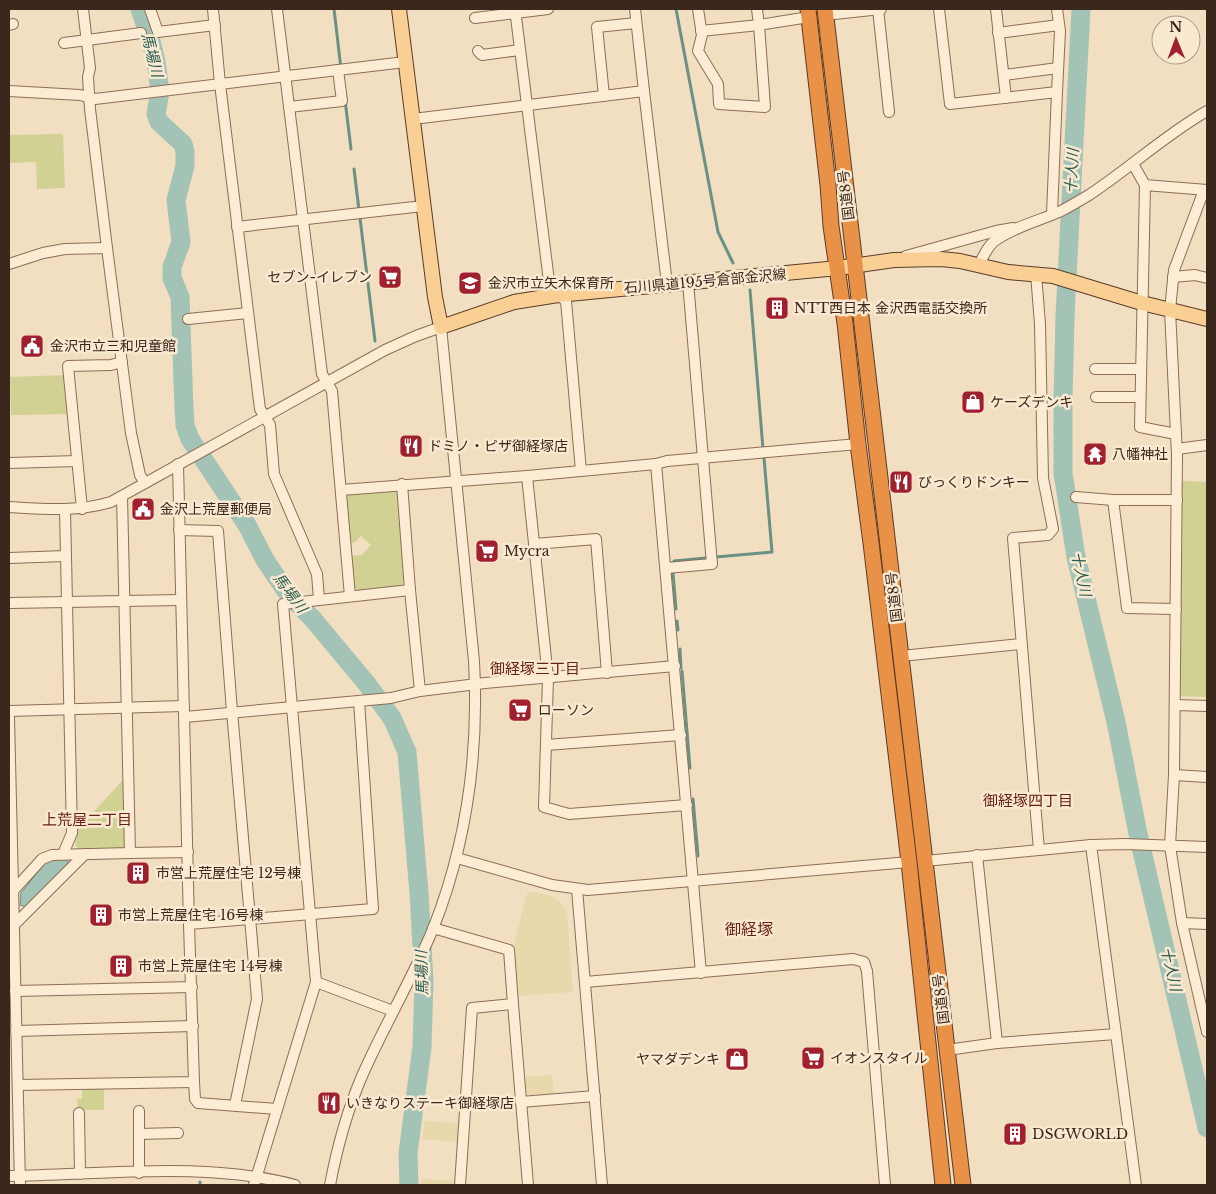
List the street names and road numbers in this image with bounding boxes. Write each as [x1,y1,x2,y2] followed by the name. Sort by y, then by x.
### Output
[834,169,858,221] street label: 国道8号
[623,265,787,297] street label: 石川県道195号倉部金沢線
[882,571,906,623] street label: 国道8号
[929,973,953,1025] street label: 国道8号

